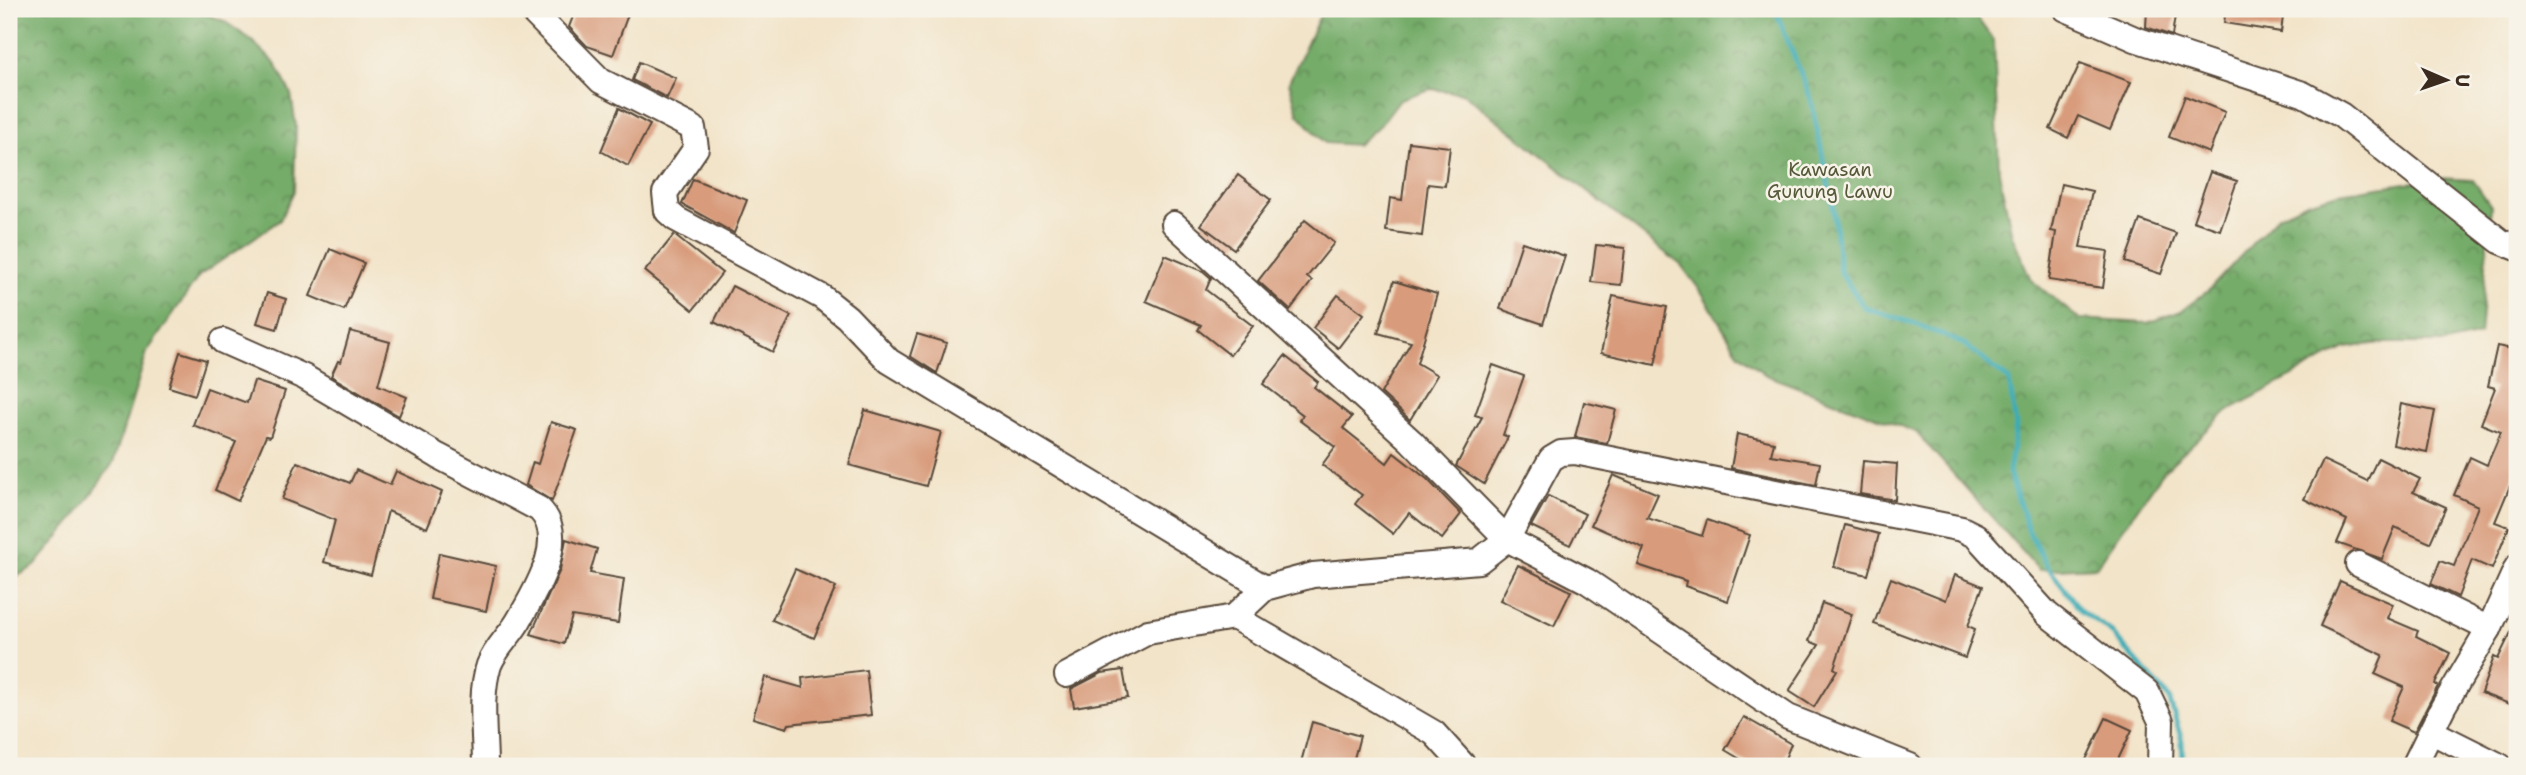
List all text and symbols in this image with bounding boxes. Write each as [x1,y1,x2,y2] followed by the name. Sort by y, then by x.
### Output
[2410,46,2480,116] north arrow
[2450,74,2475,88] text: U
[1767,157,1893,204] park label: Kawasan Gunung Lawu

